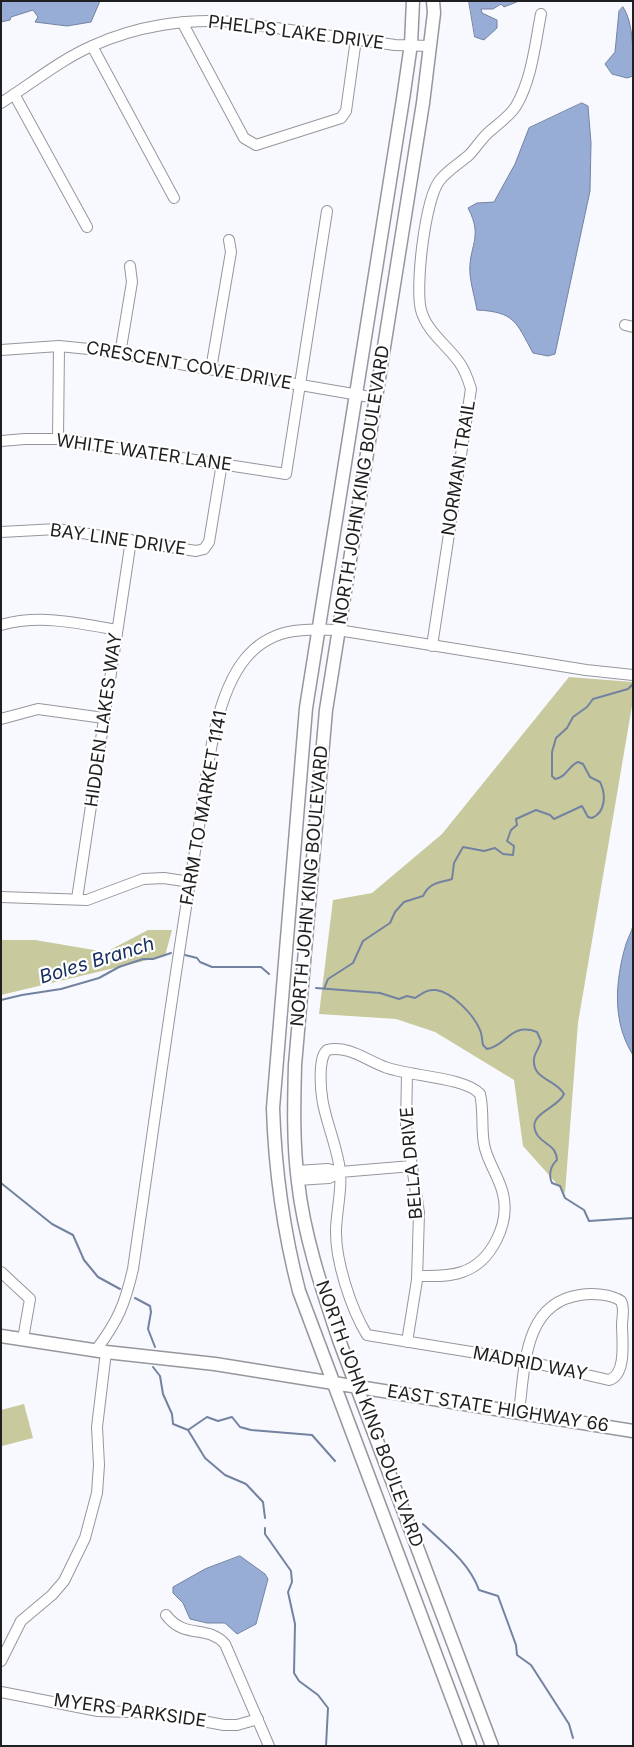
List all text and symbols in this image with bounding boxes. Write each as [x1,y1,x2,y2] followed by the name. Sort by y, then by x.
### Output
[207,11,385,55] street label: PHELPS LAKE DRIVE
[84,337,294,395] street label: CRESCENT COVE DRIVE
[329,344,395,626] street label: NORTH JOHN KING BOULEVARD
[438,399,480,537] street label: NORMAN TRAIL
[55,430,233,476] street label: WHITE WATER LANE
[49,520,187,560] street label: BAY LINE DRIVE
[81,631,127,809] street label: HIDDEN LAKES WAY
[176,709,232,907] street label: FARM TO MARKET 1141
[287,745,333,1027] street label: NORTH JOHN KING BOULEVARD
[37,933,157,989] water label: Boles Branch
[396,1106,428,1220] street label: BELLA DRIVE
[311,1278,427,1550] street label: NORTH JOHN KING BOULEVARD
[471,1342,589,1386] street label: MADRID WAY
[386,1381,610,1437] street label: EAST STATE HIGHWAY 66
[52,1690,208,1732] street label: MYERS PARKSIDE

